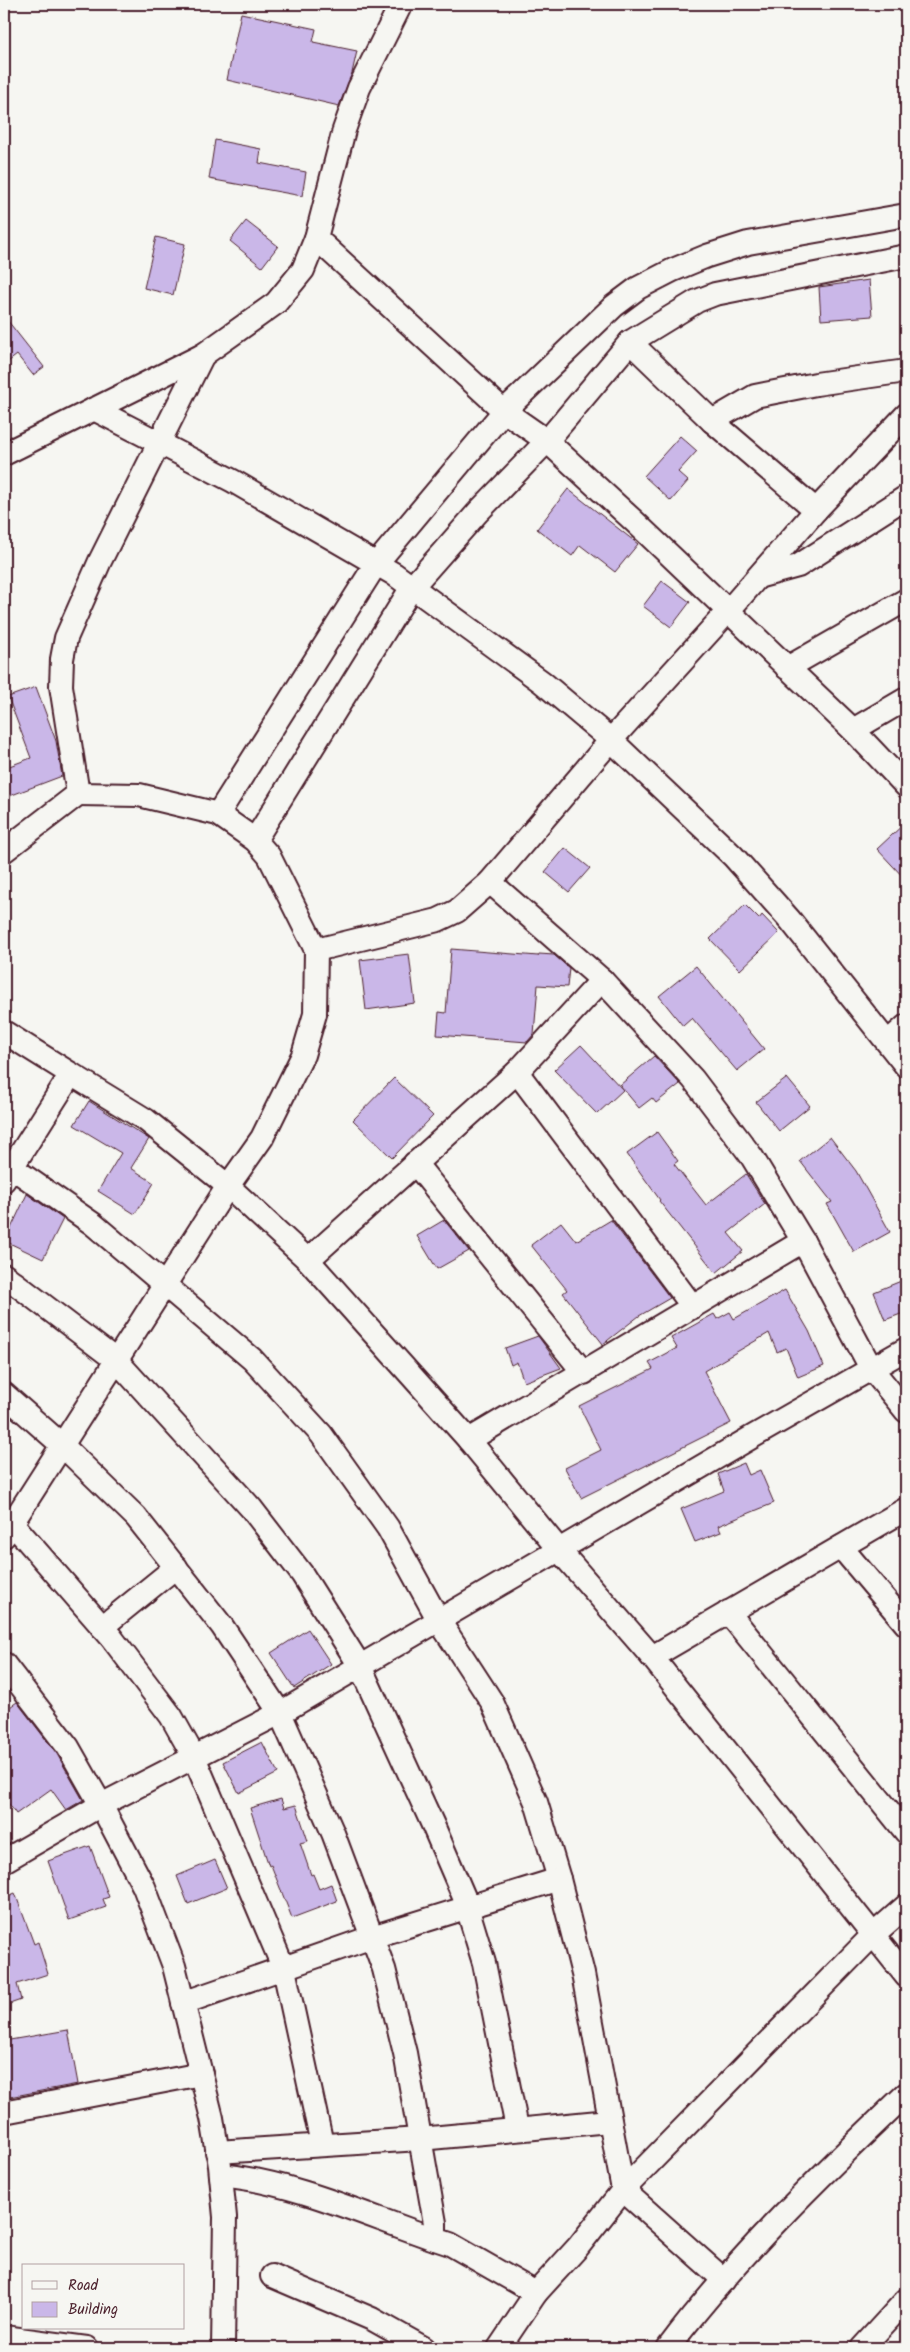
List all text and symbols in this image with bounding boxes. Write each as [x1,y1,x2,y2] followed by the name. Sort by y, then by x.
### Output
[22,2264,185,2330] legend
[68,2274,99,2298] text: Road
[68,2298,118,2322] text: Building

